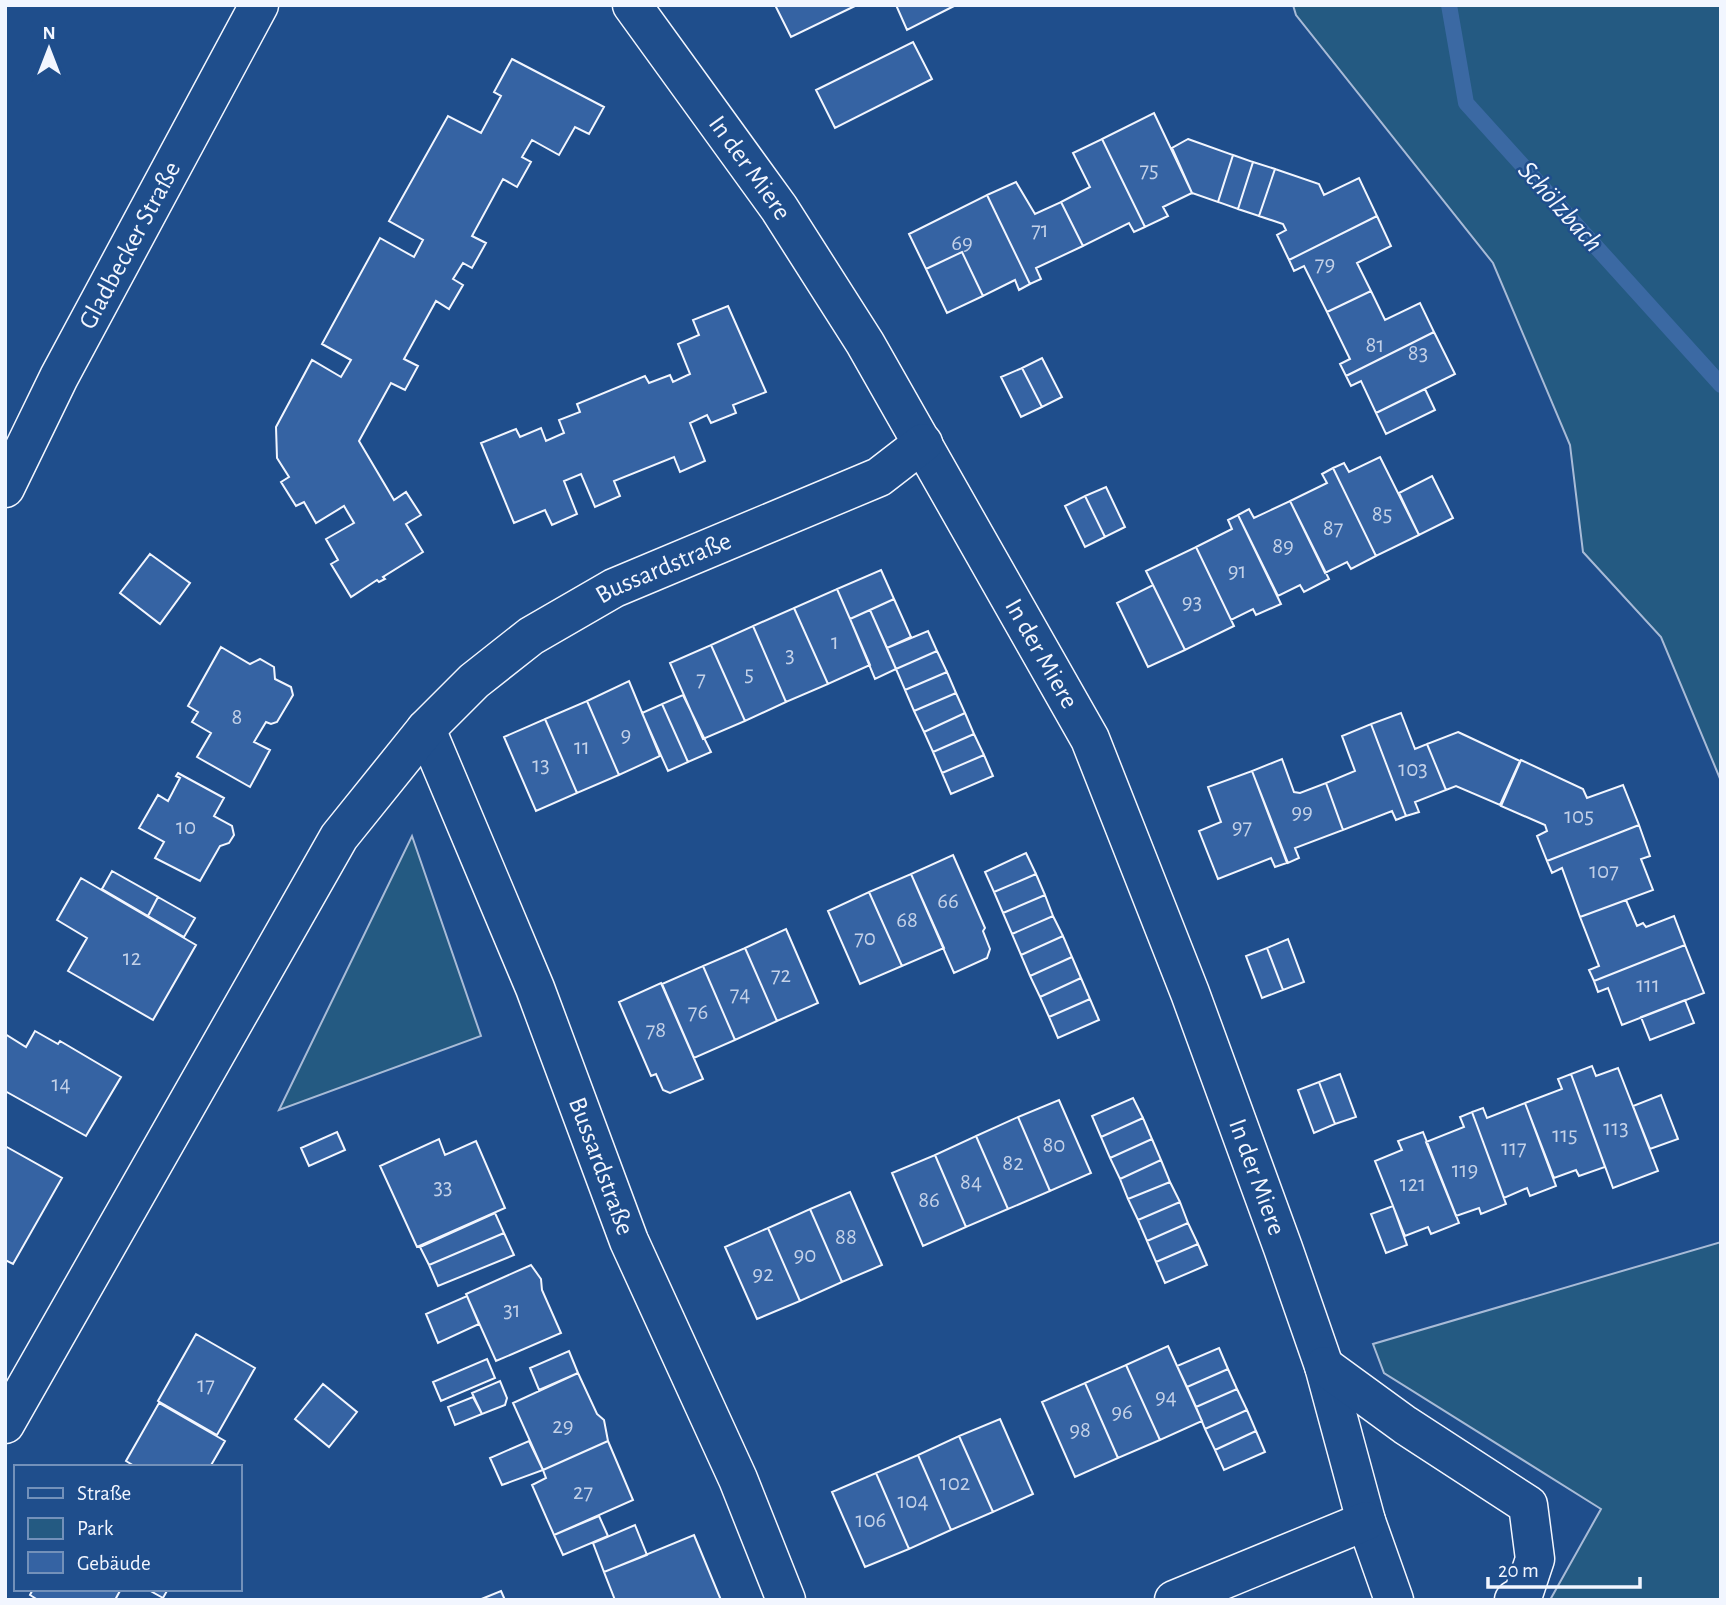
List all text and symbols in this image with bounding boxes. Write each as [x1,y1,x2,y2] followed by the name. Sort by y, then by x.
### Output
[14,14,84,84] north arrow
[42,24,56,43] text: N
[704,111,796,224] street label: In der Miere
[1512,156,1608,258] water label: Schölzbach
[74,157,185,333] street label: Gladbecker Straße
[1139,159,1159,182] house number: 75
[1031,219,1049,242] house number: 71
[951,232,973,255] house number: 69
[1315,253,1335,276] house number: 79
[1366,334,1384,357] house number: 81
[1408,342,1428,365] house number: 83
[1372,503,1392,526] house number: 85
[1323,517,1343,540] house number: 87
[591,527,735,609] street label: Bussardstraße
[1272,535,1294,558] house number: 89
[1228,560,1246,583] house number: 91
[1182,591,1202,614] house number: 93
[1000,594,1083,713] street label: In der Miere
[831,631,839,654] house number: 1
[785,644,795,667] house number: 3
[744,663,754,686] house number: 5
[696,668,706,691] house number: 7
[232,706,242,729] house number: 8
[621,724,631,747] house number: 9
[574,736,590,759] house number: 11
[532,754,550,777] house number: 13
[1398,758,1428,781] house number: 103
[1291,801,1313,824] house number: 99
[1564,805,1594,828] house number: 105
[176,816,196,839] house number: 10
[1232,816,1252,839] house number: 97
[1589,860,1619,883] house number: 107
[937,890,959,913] house number: 66
[896,909,918,932] house number: 68
[854,927,876,950] house number: 70
[123,947,141,970] house number: 12
[771,964,791,987] house number: 72
[1636,974,1660,997] house number: 111
[730,983,750,1006] house number: 74
[688,1001,708,1024] house number: 76
[646,1019,666,1042] house number: 78
[52,1073,70,1096] house number: 14
[564,1094,639,1238] street label: Bussardstraße
[1224,1115,1290,1239] street label: In der Miere
[1603,1117,1629,1140] house number: 113
[1552,1124,1578,1147] house number: 115
[1042,1134,1066,1157] house number: 80
[1501,1137,1527,1160] house number: 117
[1002,1152,1024,1175] house number: 82
[1452,1159,1478,1182] house number: 119
[960,1171,982,1194] house number: 84
[1400,1173,1426,1196] house number: 121
[434,1176,452,1199] house number: 33
[918,1189,940,1212] house number: 86
[835,1226,857,1249] house number: 88
[794,1244,816,1267] house number: 90
[752,1263,774,1286] house number: 92
[503,1299,521,1322] house number: 31
[197,1374,215,1397] house number: 17
[1155,1386,1177,1409] house number: 94
[1111,1401,1133,1424] house number: 96
[552,1415,574,1438] house number: 29
[1069,1419,1091,1442] house number: 98
[14,1465,242,1591] legend
[940,1472,970,1495] house number: 102
[573,1481,593,1504] house number: 27
[77,1483,131,1504] text: Straße
[897,1490,929,1513] house number: 104
[856,1509,886,1532] house number: 106
[77,1518,114,1539] text: Park
[1488,1546,1640,1590] scale bar
[77,1553,151,1574] text: Gebäude
[1498,1560,1539,1581] text: 20 m

